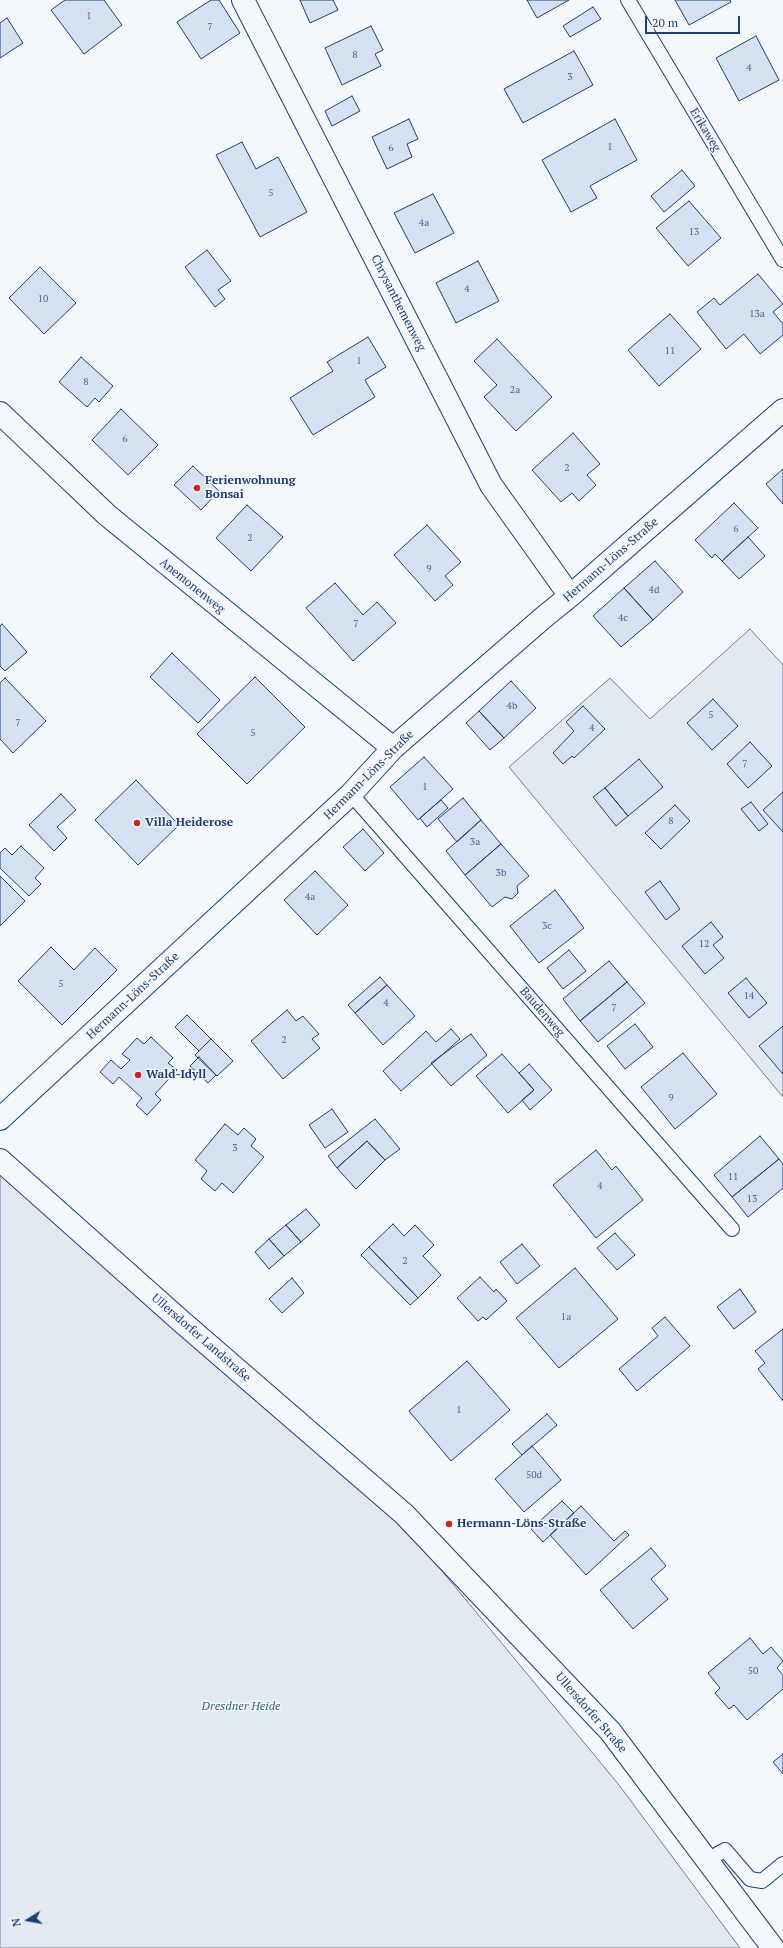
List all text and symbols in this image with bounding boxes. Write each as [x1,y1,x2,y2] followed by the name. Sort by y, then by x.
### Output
[647,8,742,34] scale bar
[86,10,92,22] house number: 1
[652,15,678,30] text: 20 m
[207,21,213,33] house number: 7
[352,49,358,61] house number: 8
[746,62,752,74] house number: 4
[567,71,573,83] house number: 3
[686,106,724,154] street label: Erikaweg
[607,141,613,153] house number: 1
[388,142,394,154] house number: 6
[268,187,274,199] house number: 5
[419,217,429,229] house number: 4a
[689,226,699,238] house number: 13
[368,252,428,354] street label: Chrysanthemenweg
[464,283,470,295] house number: 4
[38,293,48,305] house number: 10
[749,308,765,320] house number: 13a
[665,345,675,357] house number: 11
[356,355,362,367] house number: 1
[83,376,89,388] house number: 8
[510,384,520,396] house number: 2a
[122,433,128,445] house number: 6
[564,462,570,474] house number: 2
[205,474,295,502] place label: Ferienwohnung Bonsai
[192,483,202,493] marker: Ferienwohnung Bonsai
[561,515,661,605] street label: Hermann-Löns-Straße
[733,523,739,535] house number: 6
[247,532,253,544] house number: 2
[157,555,227,617] street label: Anemonenweg
[426,563,432,575] house number: 9
[649,584,659,596] house number: 4d
[618,612,628,624] house number: 4c
[353,618,359,630] house number: 7
[507,700,517,712] house number: 4b
[708,709,714,721] house number: 5
[15,717,21,729] house number: 7
[589,722,595,734] house number: 4
[250,727,256,739] house number: 5
[321,727,417,823] street label: Hermann-Löns-Straße
[742,758,748,770] house number: 7
[422,781,428,793] house number: 1
[668,815,674,827] house number: 8
[145,816,233,830] place label: Villa Heiderose
[132,818,142,828] marker: Villa Heiderose
[470,836,480,848] house number: 3a
[496,867,506,879] house number: 3b
[305,891,315,903] house number: 4a
[542,920,552,932] house number: 3c
[699,938,709,950] house number: 12
[84,949,182,1043] street label: Hermann-Löns-Straße
[58,978,64,990] house number: 5
[517,984,567,1040] street label: Baudenweg
[744,990,754,1002] house number: 14
[383,997,389,1009] house number: 4
[611,1002,617,1014] house number: 7
[281,1034,287,1046] house number: 2
[146,1068,206,1082] place label: Wald-Idyll
[133,1070,143,1080] marker: Wald-Idyll
[668,1092,674,1104] house number: 9
[232,1142,238,1154] house number: 3
[728,1171,738,1183] house number: 11
[597,1180,603,1192] house number: 4
[747,1193,757,1205] house number: 13
[402,1255,408,1267] house number: 2
[148,1291,254,1385] street label: Ullersdorfer Landstraße
[561,1311,571,1323] house number: 1a
[456,1404,462,1416] house number: 1
[526,1469,542,1481] house number: 50d
[457,1517,586,1531] place label: Hermann-Löns-Straße
[444,1519,454,1529] marker: Hermann-Löns-Straße
[748,1665,758,1677] house number: 50
[552,1670,630,1756] street label: Ullersdorfer Straße
[201,1700,281,1714] park label: Dresdner Heide
[8,1900,48,1940] north arrow
[9,1917,24,1928] text: N

